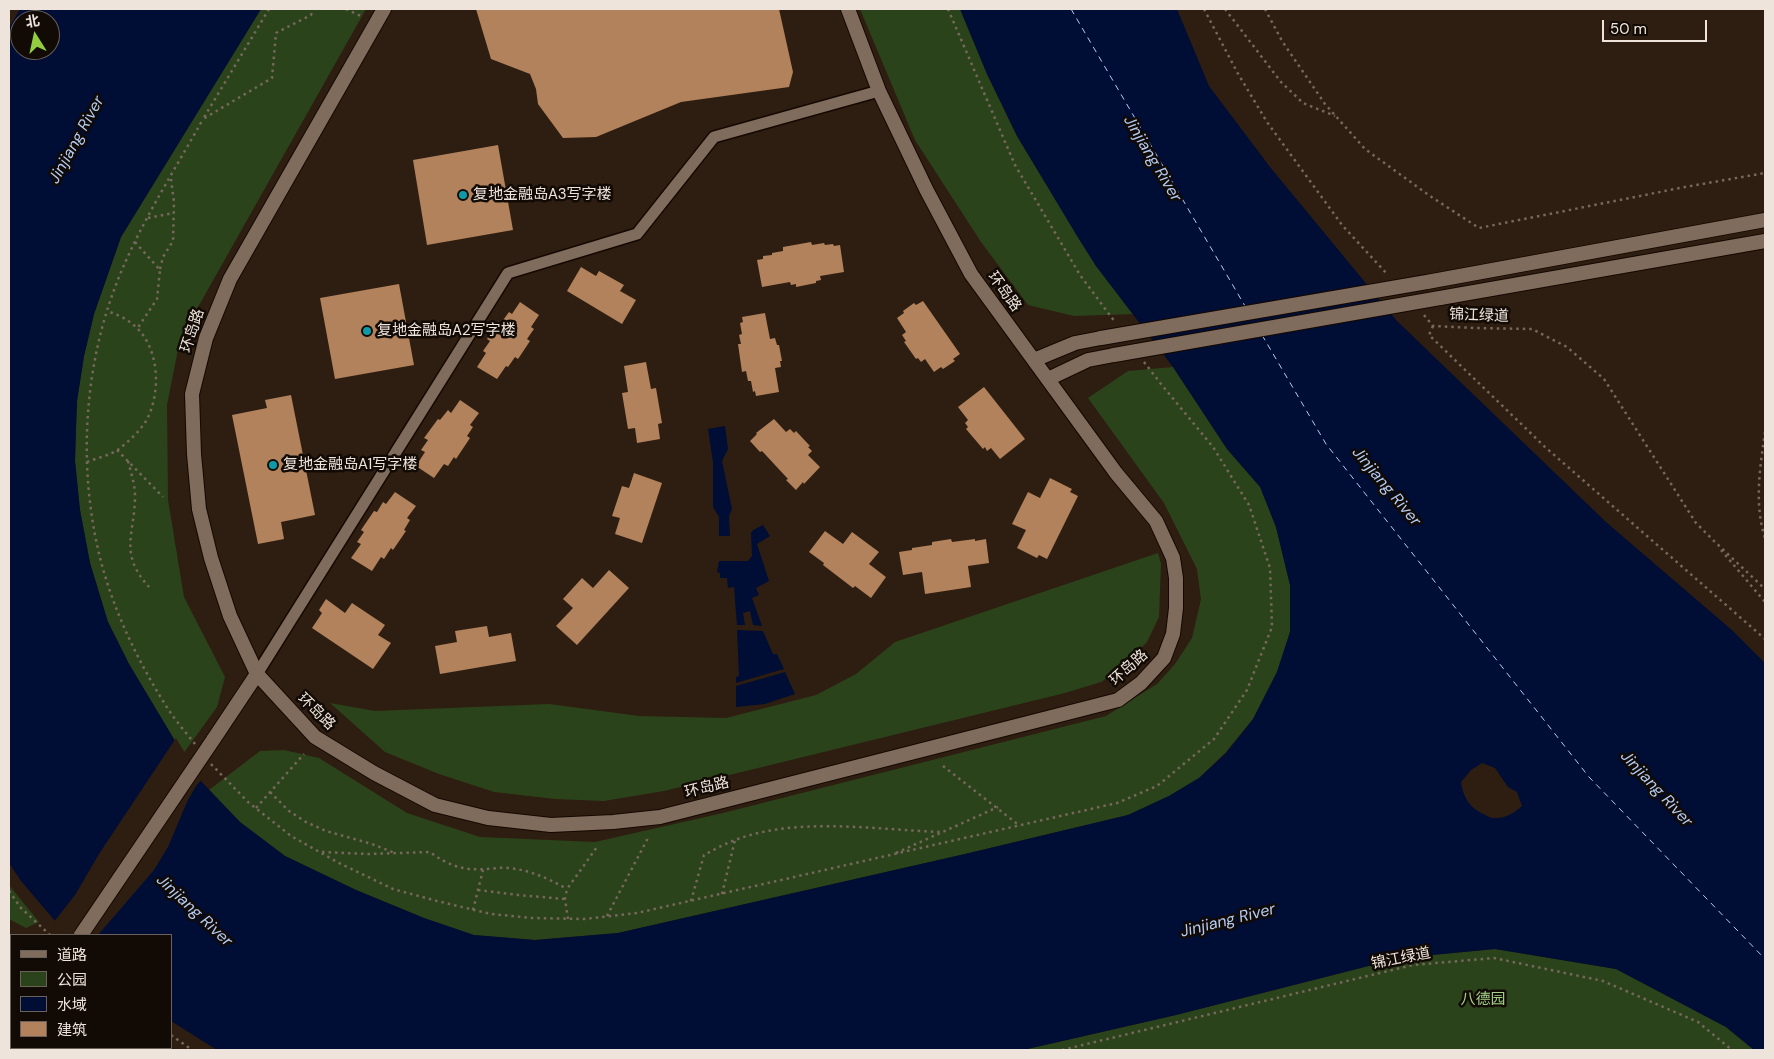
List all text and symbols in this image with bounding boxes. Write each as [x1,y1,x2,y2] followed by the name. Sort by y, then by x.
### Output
[10,10,60,60] north arrow
[1604,10,1709,42] scale bar
[24,11,41,31] text: 北
[1610,19,1647,39] text: 50 m
[45,93,109,187] water label: Jinjiang River
[1119,113,1185,205] water label: Jinjiang River
[473,186,612,204] place label: 复地金融岛A3写字楼
[457,189,469,201] marker: 复地金融岛A3写字楼
[983,269,1025,315] street label: 环岛路
[1449,306,1509,326] street label: 锦江绿道
[177,307,209,355] street label: 环岛路
[377,322,516,340] place label: 复地金融岛A2写字楼
[361,325,373,337] marker: 复地金融岛A2写字楼
[1347,444,1425,530] water label: Jinjiang River
[283,456,417,474] place label: 复地金融岛A1写字楼
[267,459,279,471] marker: 复地金融岛A1写字楼
[1106,646,1152,690] street label: 环岛路
[294,690,338,734] street label: 环岛路
[1616,747,1696,831] water label: Jinjiang River
[683,774,731,802] street label: 环岛路
[152,871,236,951] water label: Jinjiang River
[1179,900,1277,942] water label: Jinjiang River
[10,934,172,1049] legend
[1370,944,1432,974] street label: 锦江绿道
[57,945,87,965] text: 道路
[57,970,87,990] text: 公园
[1461,991,1505,1009] park label: 八德园
[57,995,87,1015] text: 水域
[57,1020,87,1040] text: 建筑

